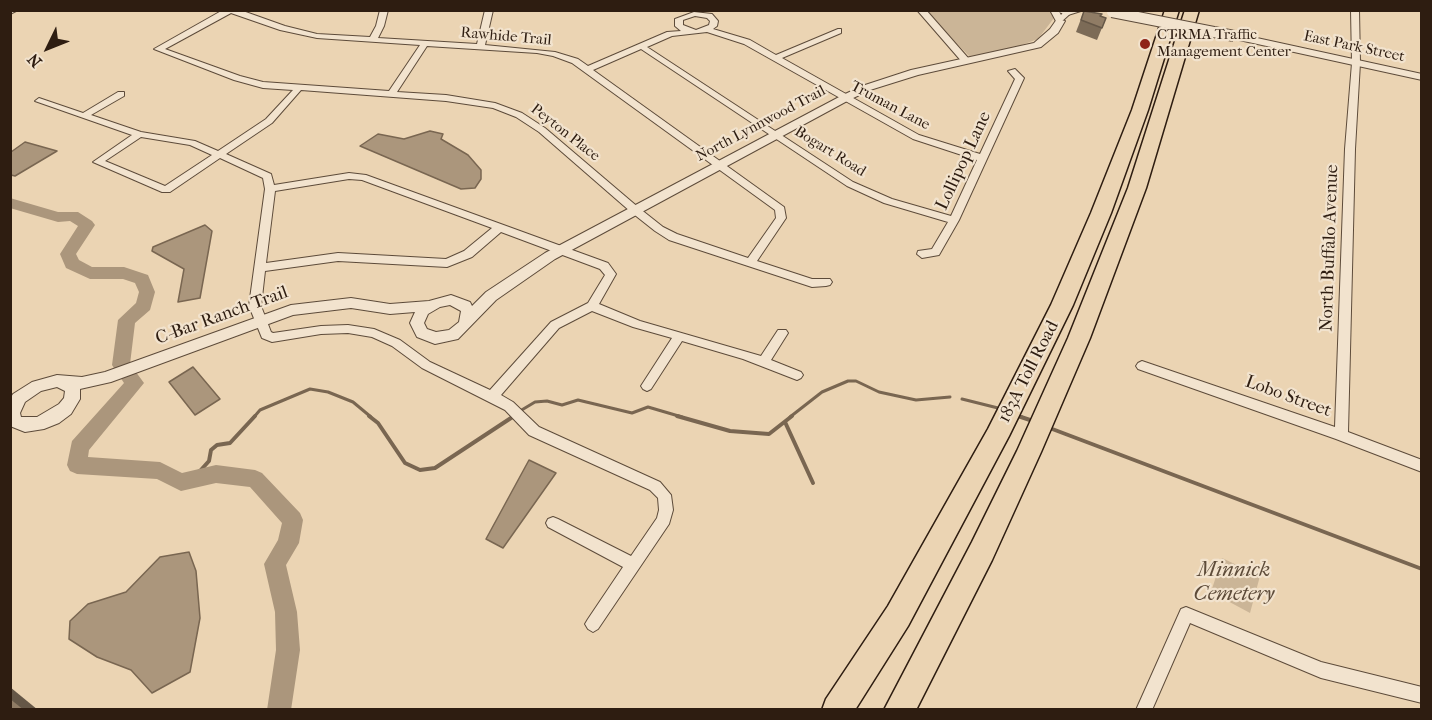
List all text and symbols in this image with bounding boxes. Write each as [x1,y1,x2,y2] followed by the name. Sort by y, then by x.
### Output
[18,18,78,78] north arrow
[460,24,552,50] street label: Rawhide Trail
[1157,26,1291,61] place label: CTRMA Traffic Management Center
[1302,28,1406,66] street label: East Park Street
[1138,37,1152,51] marker: CTRMA Traffic Management Center
[23,50,46,72] text: N
[847,78,933,134] street label: Truman Lane
[693,82,829,166] street label: North Lynnwood Trail
[527,100,603,166] street label: Peyton Place
[932,108,996,214] street label: Lollipop Lane
[791,123,869,181] street label: Bogart Road
[1316,164,1344,332] street label: North Buffalo Avenue
[153,282,291,350] street label: C-Bar Ranch Trail
[994,317,1064,427] street label: 183A Toll Road
[1242,371,1334,423] street label: Lobo Street
[1194,558,1274,608] park label: Minnick Cemetery

